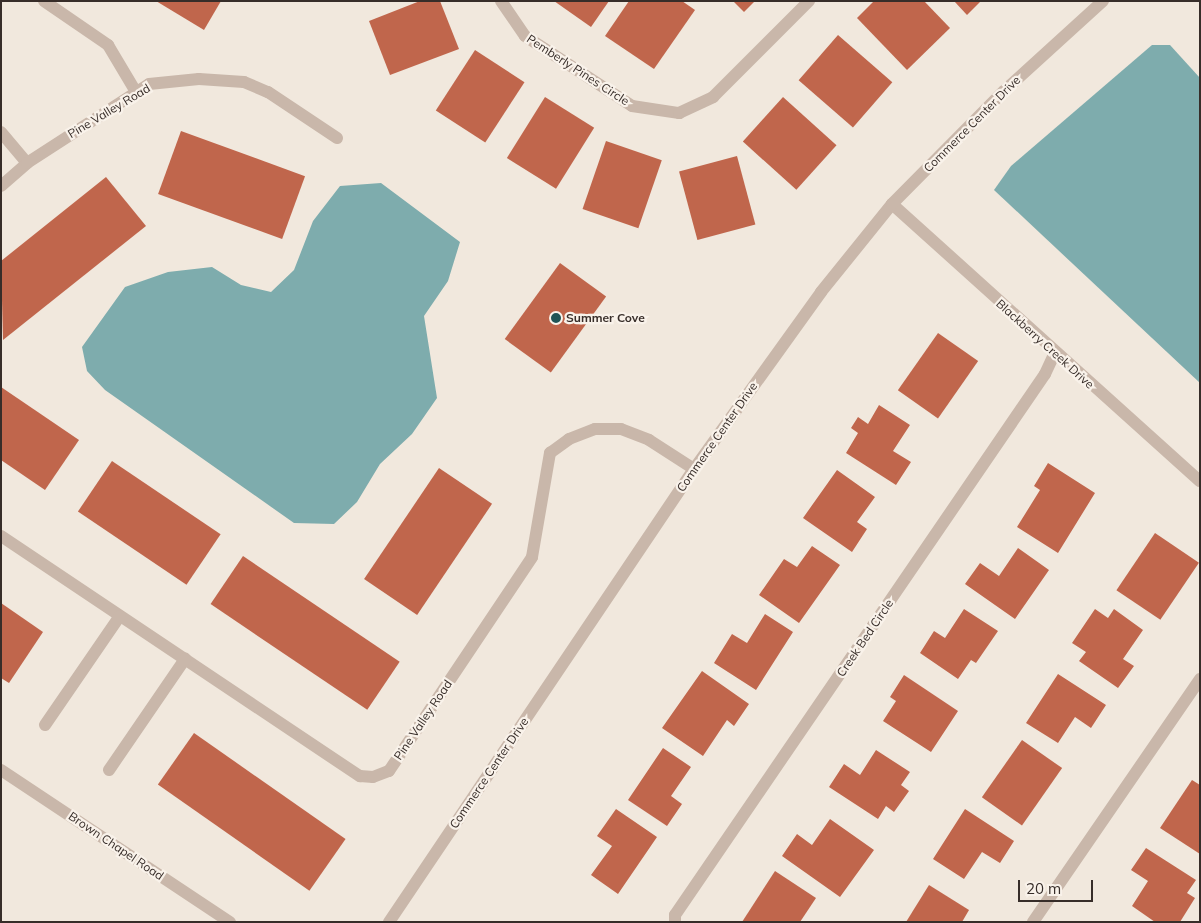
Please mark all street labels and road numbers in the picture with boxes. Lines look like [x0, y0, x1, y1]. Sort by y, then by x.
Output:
street label: Pemberly Pines Circle [524, 32, 632, 108]
street label: Commerce Center Drive [921, 73, 1023, 175]
street label: Pine Valley Road [65, 81, 153, 141]
street label: Blackberry Creek Drive [993, 296, 1097, 392]
street label: Commerce Center Drive [674, 379, 760, 495]
street label: Creek Bed Circle [834, 596, 896, 680]
street label: Pine Valley Road [391, 677, 455, 763]
street label: Commerce Center Drive [447, 715, 531, 831]
street label: Brown Chapel Road [66, 809, 166, 883]

